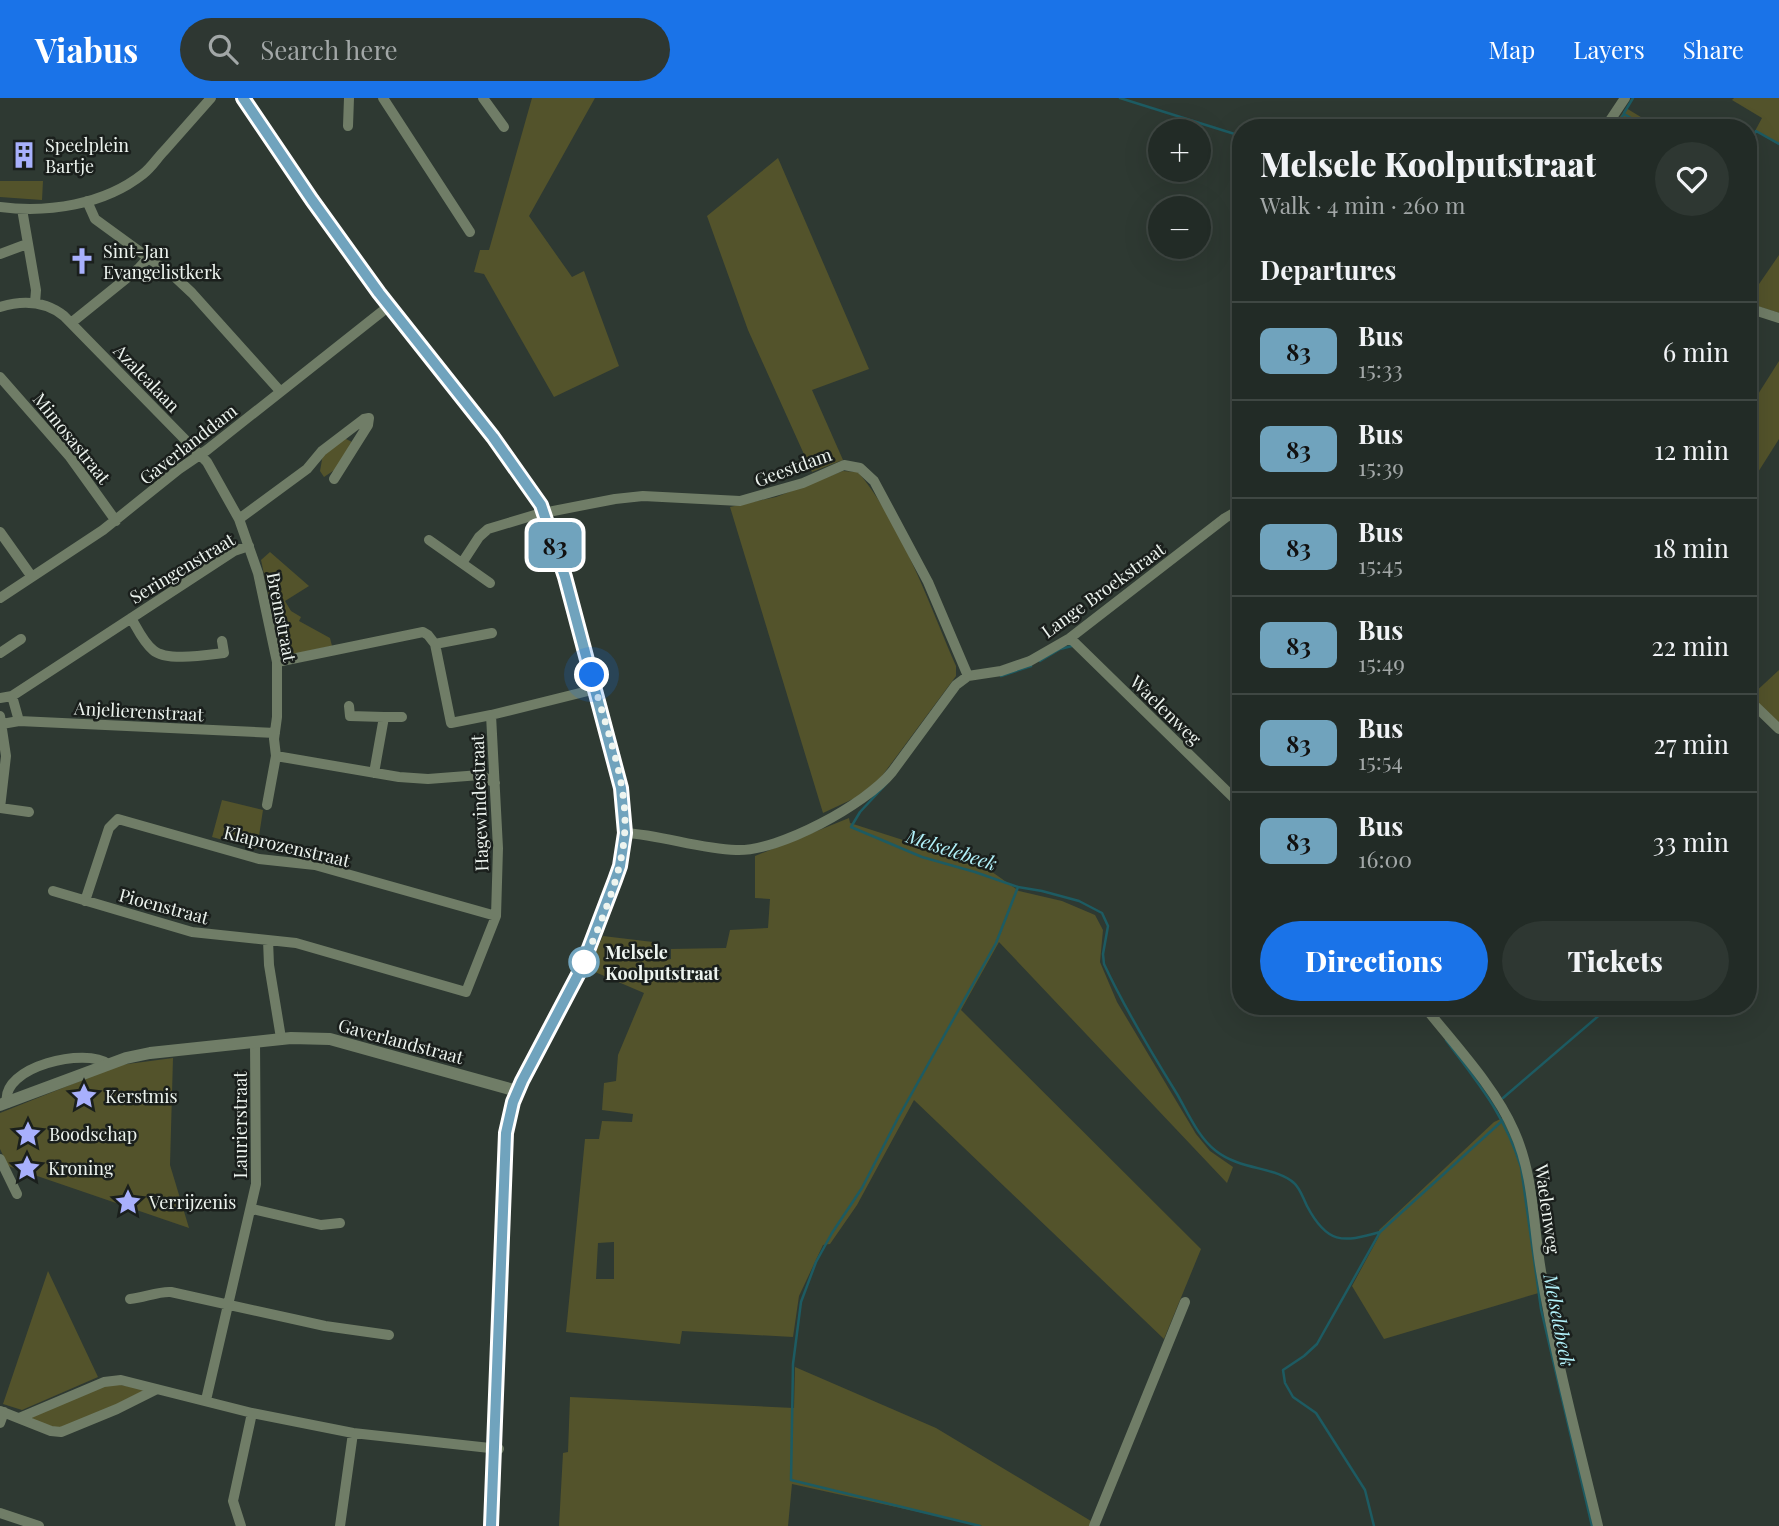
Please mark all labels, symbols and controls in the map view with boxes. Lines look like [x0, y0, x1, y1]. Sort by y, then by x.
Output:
search box [180, 18, 670, 81]
text: Viabus [35, 27, 138, 71]
icon: search [204, 30, 242, 68]
text: Search here [260, 32, 398, 67]
text: Map [1489, 33, 1535, 65]
text: Layers [1573, 33, 1645, 65]
text: Share [1683, 33, 1744, 65]
map controls [1148, 119, 1211, 259]
button: + [1148, 119, 1211, 182]
place label: Speelplein Bartje [45, 133, 129, 178]
building icon: Speelplein Bartje [9, 140, 39, 170]
text: Melsele Koolputstraat [1260, 141, 1596, 185]
button: heart [1655, 142, 1729, 216]
text: Walk · 4 min · 260 m [1260, 189, 1465, 220]
button: − [1148, 196, 1211, 259]
place label: Sint-Jan Evangelistkerk [103, 239, 222, 284]
church icon: Sint-Jan Evangelistkerk [67, 246, 97, 276]
text: Departures [1260, 252, 1396, 287]
text: Bus [1358, 318, 1403, 353]
text: 6 min [1663, 334, 1729, 369]
text: 83 [1286, 335, 1311, 367]
street label: Azalealaan [108, 338, 186, 417]
text: 15:33 [1358, 353, 1403, 384]
street label: Mimosastraat [28, 387, 116, 489]
street label: Gaverlanddam [134, 398, 242, 490]
text: Bus [1358, 416, 1403, 451]
text: 12 min [1654, 432, 1729, 467]
text: 83 [1286, 433, 1311, 465]
street label: Geestdam [751, 442, 835, 492]
text: 15:39 [1358, 451, 1404, 482]
text: Bus [1358, 514, 1403, 549]
line badge: 83 [524, 522, 586, 568]
street label: Seringenstraat [125, 527, 240, 609]
text: 83 [543, 529, 567, 561]
text: 18 min [1653, 530, 1729, 565]
text: 83 [1286, 531, 1311, 563]
street label: Lange Broekstraat [1036, 537, 1170, 643]
text: 15:45 [1358, 549, 1403, 580]
street label: Bremstraat [262, 570, 303, 664]
text: Bus [1358, 612, 1403, 647]
text: 22 min [1651, 628, 1729, 663]
text: 83 [1286, 629, 1311, 661]
text: 15:49 [1358, 647, 1405, 678]
your location [574, 657, 609, 692]
street label: Waelenweg [1124, 669, 1207, 750]
street label: Anjelierenstraat [73, 696, 205, 726]
text: Bus [1358, 710, 1403, 745]
text: 27 min [1654, 726, 1729, 761]
text: 83 [1286, 727, 1311, 759]
street label: Hagewindestraat [465, 733, 493, 872]
text: 15:54 [1358, 745, 1403, 776]
text: Bus [1358, 808, 1403, 843]
street label: Klaprozenstraat [221, 820, 353, 872]
water label: Melselebeek [902, 822, 1001, 876]
text: 33 min [1653, 824, 1729, 859]
text: 83 [1286, 825, 1311, 857]
text: 16:00 [1358, 843, 1412, 874]
street label: Pioenstraat [116, 882, 212, 930]
button: Directions [1260, 921, 1488, 1001]
button: Tickets [1502, 921, 1729, 1001]
place label: Melsele Koolputstraat [605, 940, 720, 985]
marker: Melsele Koolputstraat [569, 947, 599, 977]
street label: Gaverlandstraat [336, 1013, 467, 1069]
street label: Laurierstraat [228, 1071, 252, 1179]
place icon: Kerstmis [69, 1081, 99, 1111]
place label: Kerstmis [105, 1084, 178, 1108]
place icon: Boodschap [13, 1119, 43, 1149]
place label: Boodschap [49, 1122, 137, 1146]
place icon: Kroning [12, 1153, 42, 1183]
place label: Kroning [48, 1156, 114, 1180]
street label: Waelenweg [1530, 1162, 1566, 1256]
place icon: Verrijzenis [113, 1187, 143, 1217]
place label: Verrijzenis [148, 1190, 236, 1214]
water label: Melselebeek [1538, 1270, 1582, 1369]

